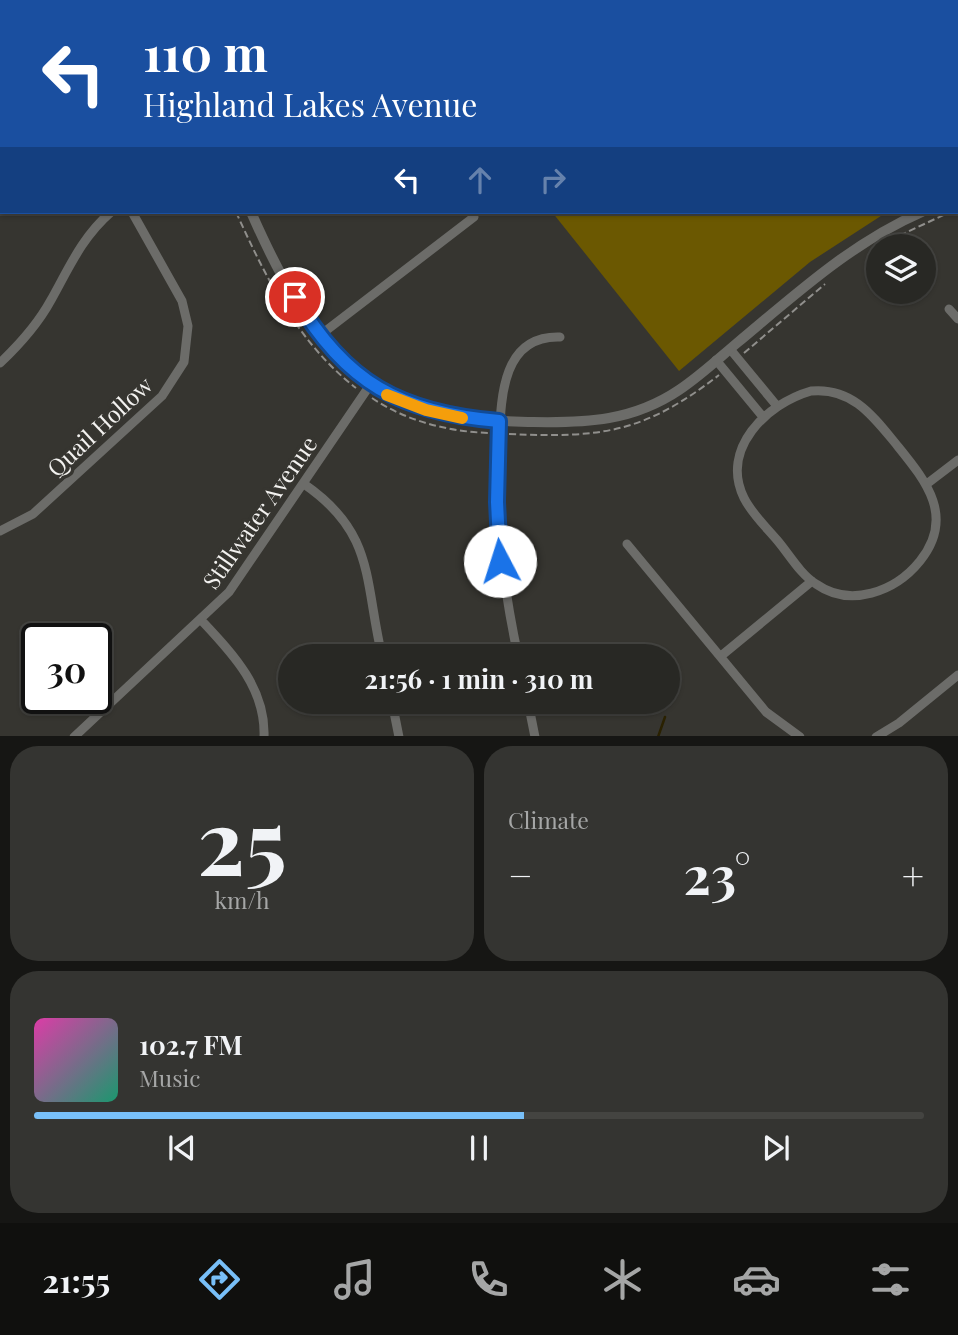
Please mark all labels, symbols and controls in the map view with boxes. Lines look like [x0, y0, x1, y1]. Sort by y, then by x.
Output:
text: 110 m [143, 19, 268, 84]
icon: left [28, 28, 119, 119]
text: Highland Lakes Avenue [143, 82, 478, 125]
icon: left [388, 161, 426, 199]
icon: ahead [461, 161, 499, 199]
icon: right [534, 161, 572, 199]
map controls [866, 234, 936, 304]
button: layers [866, 234, 936, 304]
pin [265, 267, 325, 327]
icon: arrive [276, 278, 314, 316]
street label: Quail Hollow [40, 369, 159, 483]
street label: Stillwater Avenue [195, 429, 323, 595]
position arrow [463, 524, 537, 598]
speed limit sign: 30 [21, 623, 112, 714]
text: 21:56 · 1 min · 310 m [365, 661, 593, 696]
text: 25 [197, 778, 287, 899]
text: Climate [508, 804, 589, 835]
text: 23° [684, 839, 751, 908]
text: − [508, 849, 533, 900]
text: + [902, 849, 924, 900]
text: km/h [214, 884, 270, 915]
text: 102.7 FM [139, 1027, 243, 1062]
text: Music [139, 1062, 200, 1093]
icon: previous [163, 1129, 201, 1167]
icon: pause [460, 1129, 498, 1167]
icon: next [757, 1129, 795, 1167]
icon: directions [195, 1255, 244, 1304]
icon: music [330, 1255, 379, 1304]
icon: phone [464, 1255, 513, 1304]
icon: climate [598, 1255, 647, 1304]
icon: car [732, 1255, 781, 1304]
icon: filters [866, 1255, 915, 1304]
text: 21:55 [43, 1258, 110, 1301]

